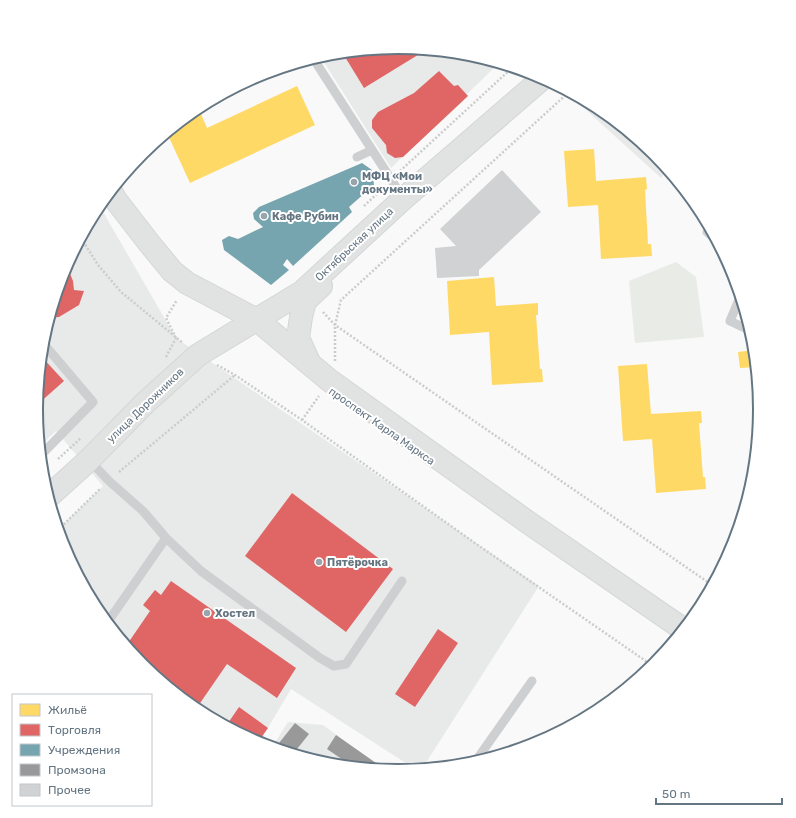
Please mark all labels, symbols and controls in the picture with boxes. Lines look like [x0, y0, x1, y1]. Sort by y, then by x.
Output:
place label: МФЦ «Мои документы» [362, 170, 433, 196]
marker: МФЦ «Мои документы» [349, 177, 359, 187]
street label: Октябрьская улица [313, 205, 396, 284]
place label: Кафе Рубин [272, 210, 339, 223]
marker: Кафе Рубин [259, 211, 269, 221]
street label: улица Дорожников [104, 365, 186, 445]
street label: проспект Карла Маркса [326, 385, 437, 468]
place label: Пятёрочка [327, 556, 388, 569]
marker: Пятёрочка [314, 557, 324, 567]
place label: Хостел [215, 607, 255, 620]
marker: Хостел [202, 608, 212, 618]
legend [12, 694, 152, 806]
text: Жильё [48, 703, 87, 717]
text: Торговля [48, 723, 101, 737]
text: Учреждения [48, 743, 120, 757]
text: Промзона [48, 763, 106, 777]
scale bar [656, 780, 782, 806]
text: Прочее [48, 783, 91, 797]
text: 50 m [662, 787, 690, 801]

